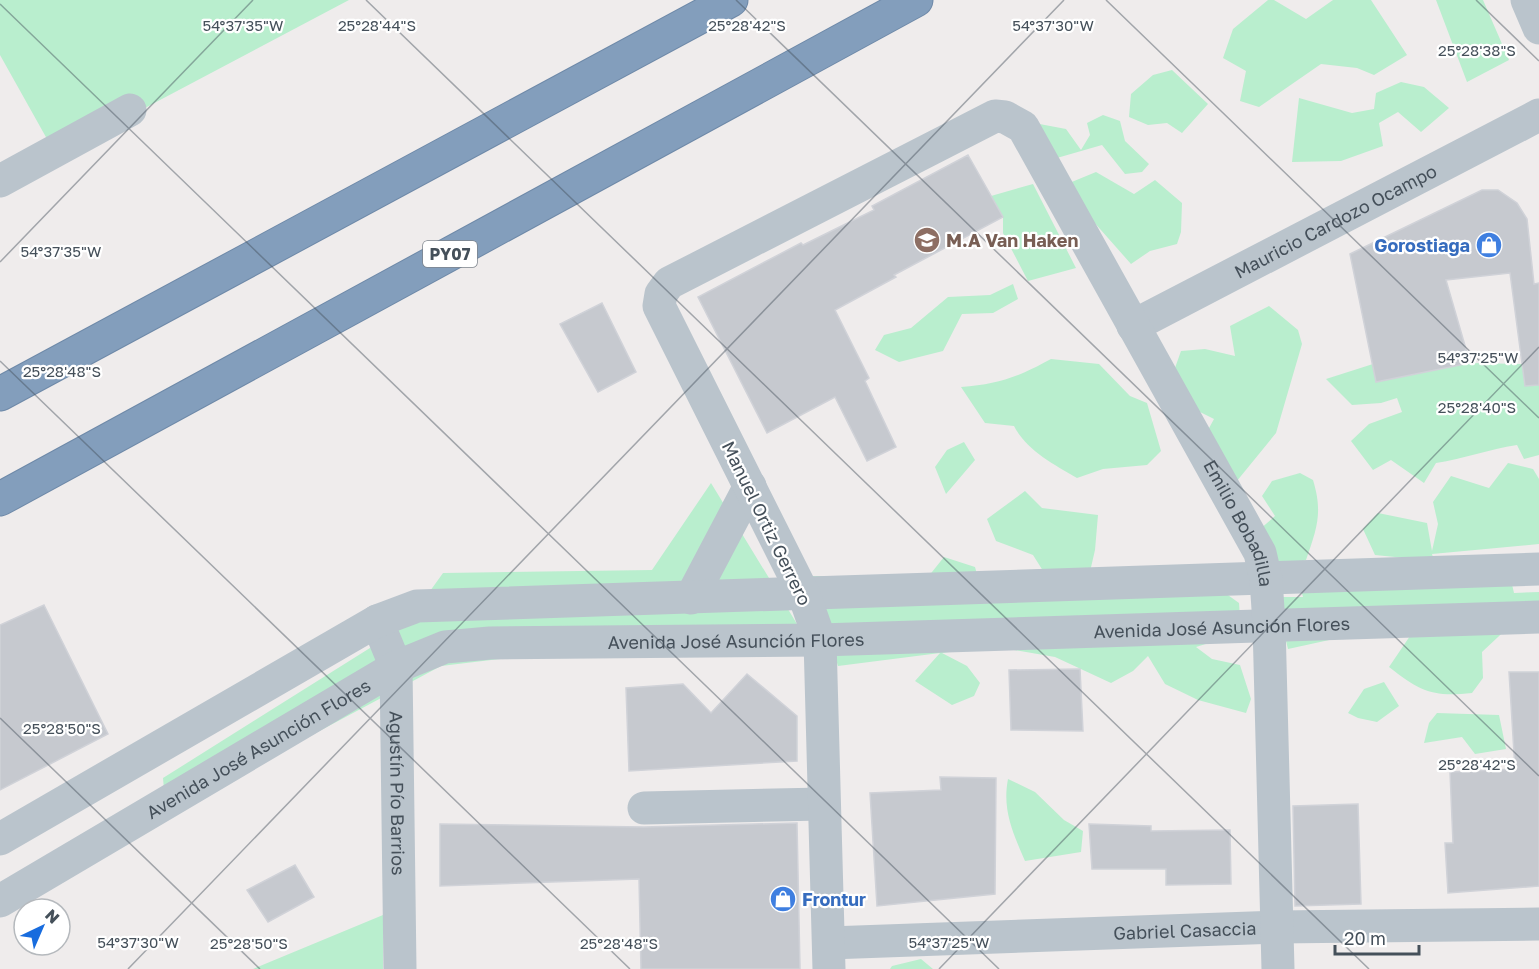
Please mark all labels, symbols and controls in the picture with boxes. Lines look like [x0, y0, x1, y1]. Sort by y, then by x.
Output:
text: 54°37'35"W [202, 16, 284, 34]
text: 25°28'44"S [338, 16, 416, 34]
text: 25°28'42"S [708, 16, 786, 34]
text: 54°37'30"W [1012, 16, 1094, 34]
text: 25°28'38"S [1438, 41, 1516, 59]
street label: Mauricio Cardozo Ocampo [1230, 159, 1440, 283]
school or university icon: M.A Van Haken [912, 225, 942, 255]
place label: M.A Van Haken [946, 229, 1078, 251]
shop icon: Gorostiaga [1474, 230, 1504, 260]
place label: Gorostiaga [1374, 234, 1470, 256]
road number: PY07 [423, 241, 477, 267]
text: 54°37'35"W [20, 242, 102, 260]
text: 54°37'25"W [1438, 348, 1518, 366]
text: 25°28'48"S [23, 362, 101, 380]
text: 25°28'40"S [1438, 398, 1516, 416]
street label: Manuel Ortiz Gerrero [718, 437, 816, 609]
street label: Emilio Bobadilla [1199, 456, 1277, 587]
street label: Avenida José Asunción Flores [1093, 612, 1350, 642]
street label: Avenida José Asunción Flores [608, 628, 865, 653]
street label: Avenida José Asunción Flores [142, 674, 374, 823]
street label: Agustín Pío Barrios [386, 711, 410, 876]
text: 25°28'50"S [23, 719, 101, 737]
text: 25°28'42"S [1438, 755, 1516, 773]
shop icon: Frontur [768, 884, 798, 914]
place label: Frontur [802, 888, 866, 910]
north arrow [12, 897, 72, 957]
text: N [41, 905, 64, 928]
street label: Gabriel Casaccia [1113, 917, 1257, 944]
scale bar [1335, 918, 1419, 956]
text: 20 m [1344, 927, 1386, 949]
text: 54°37'30"W [97, 933, 179, 951]
text: 54°37'25"W [909, 933, 989, 951]
text: 25°28'50"S [210, 934, 288, 952]
text: 25°28'48"S [580, 934, 658, 952]

